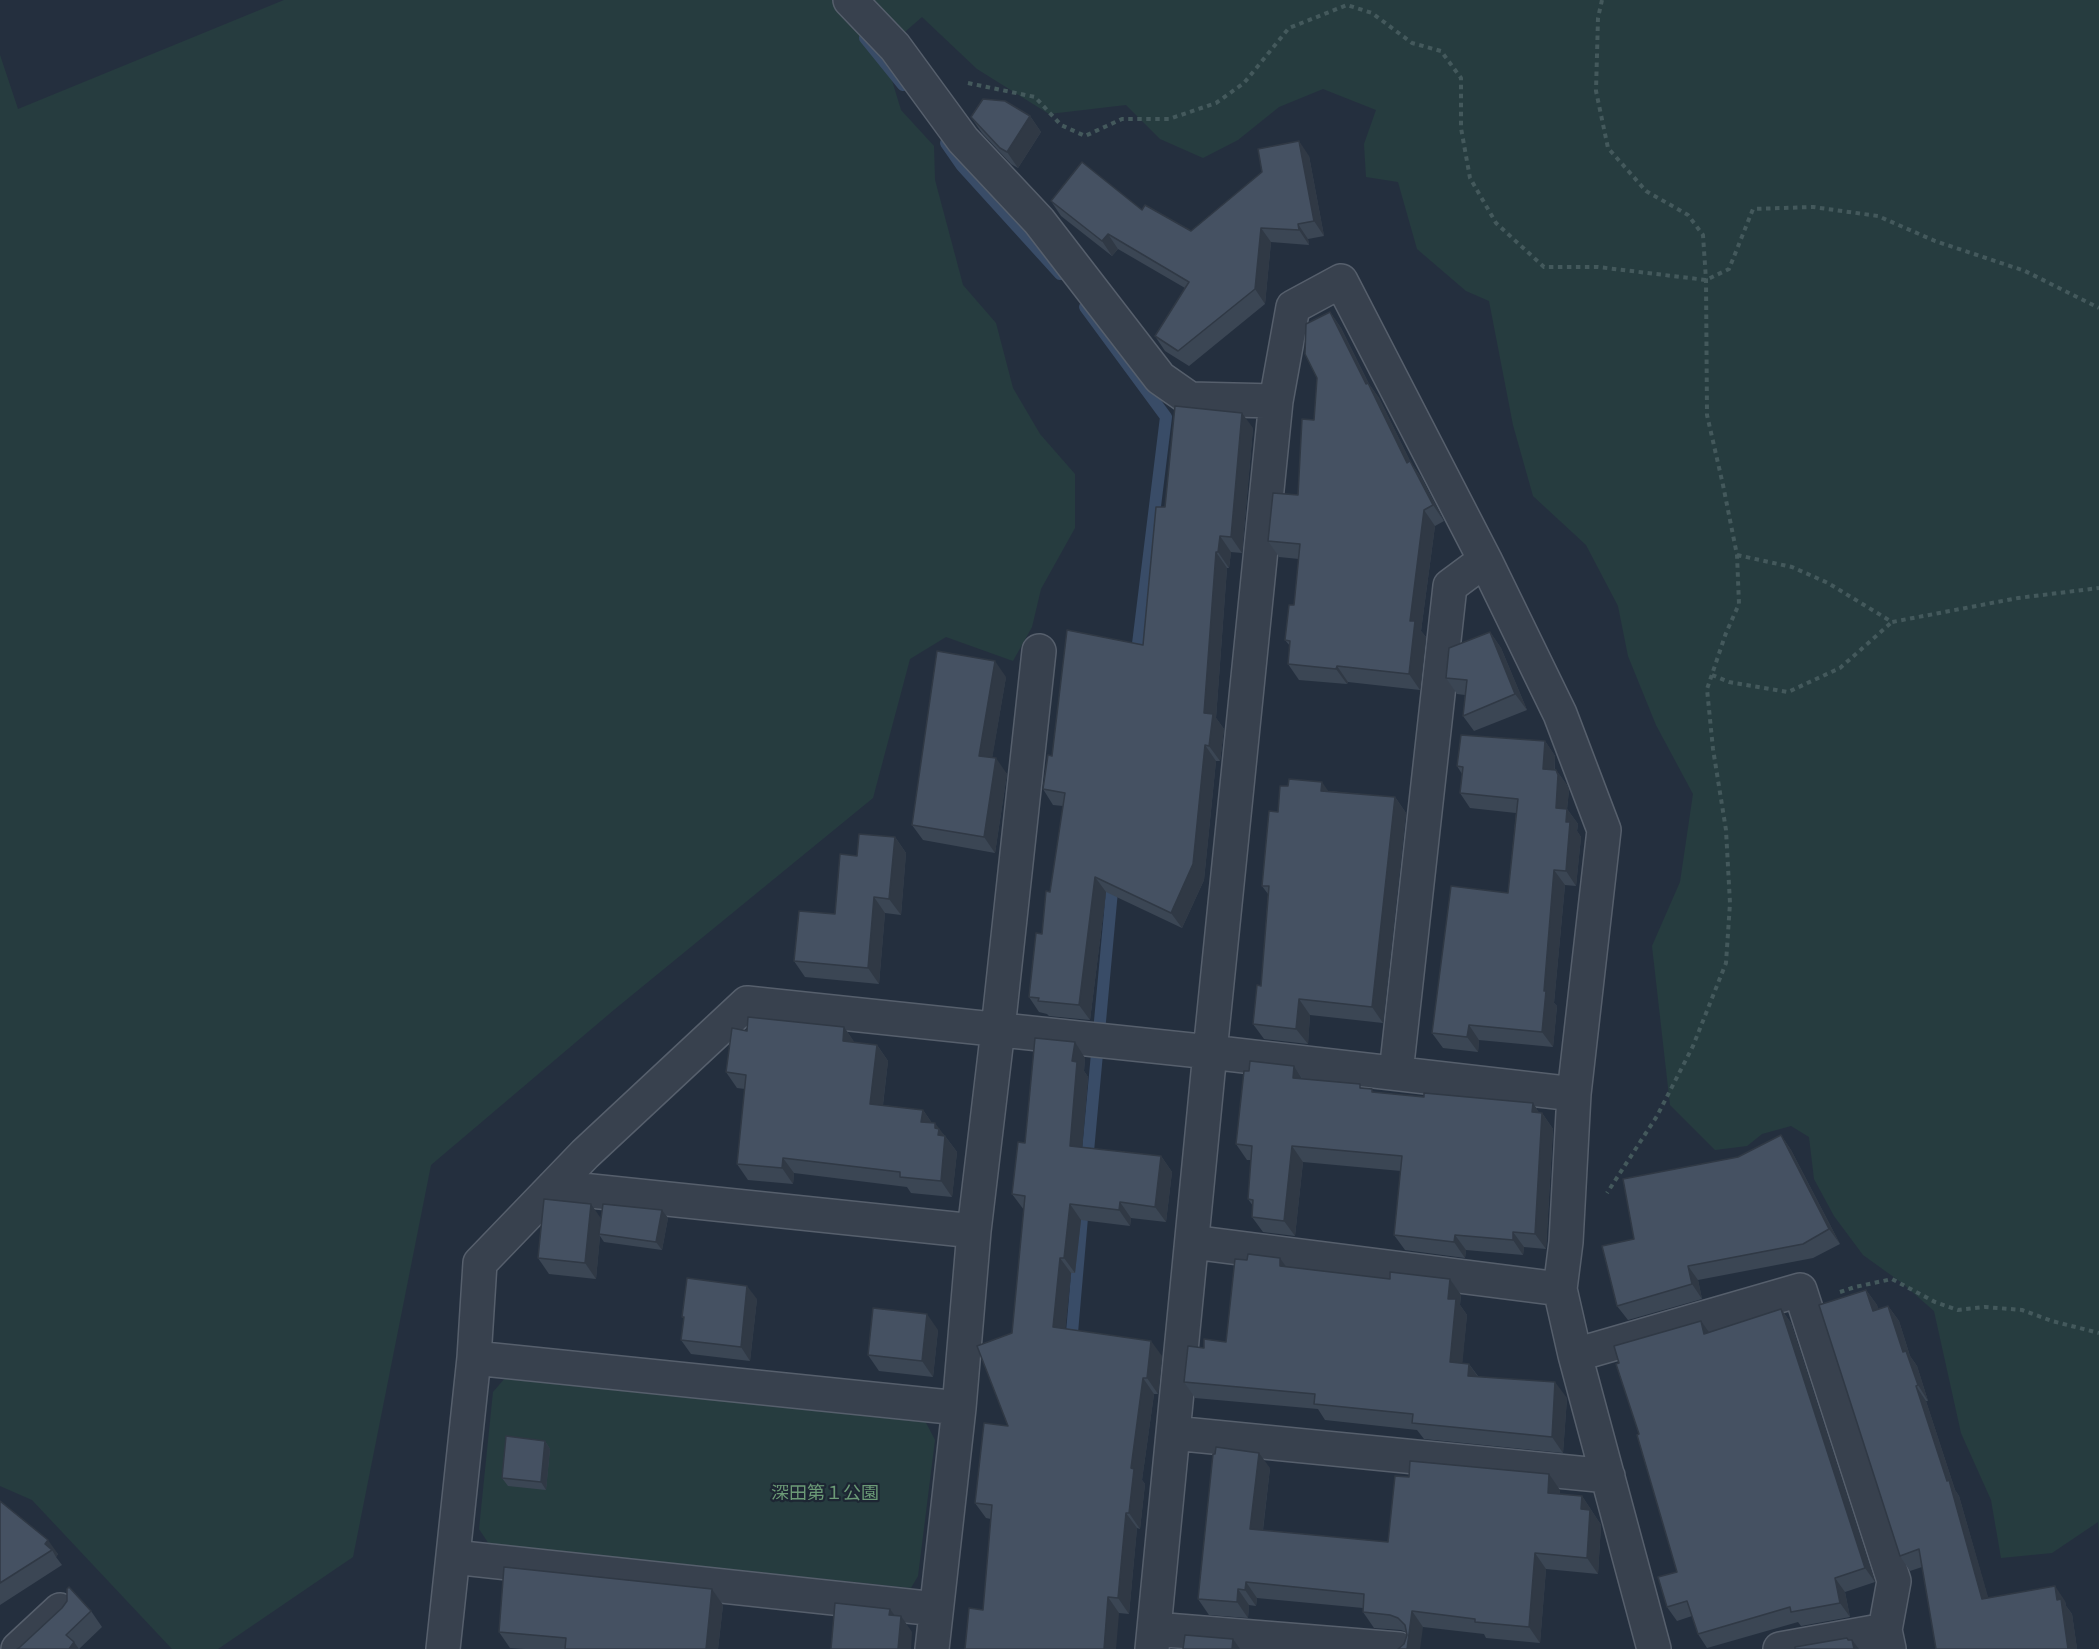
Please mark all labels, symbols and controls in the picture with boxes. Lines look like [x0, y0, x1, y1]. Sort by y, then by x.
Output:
park label: 深田第１公園 [771, 1483, 879, 1505]

